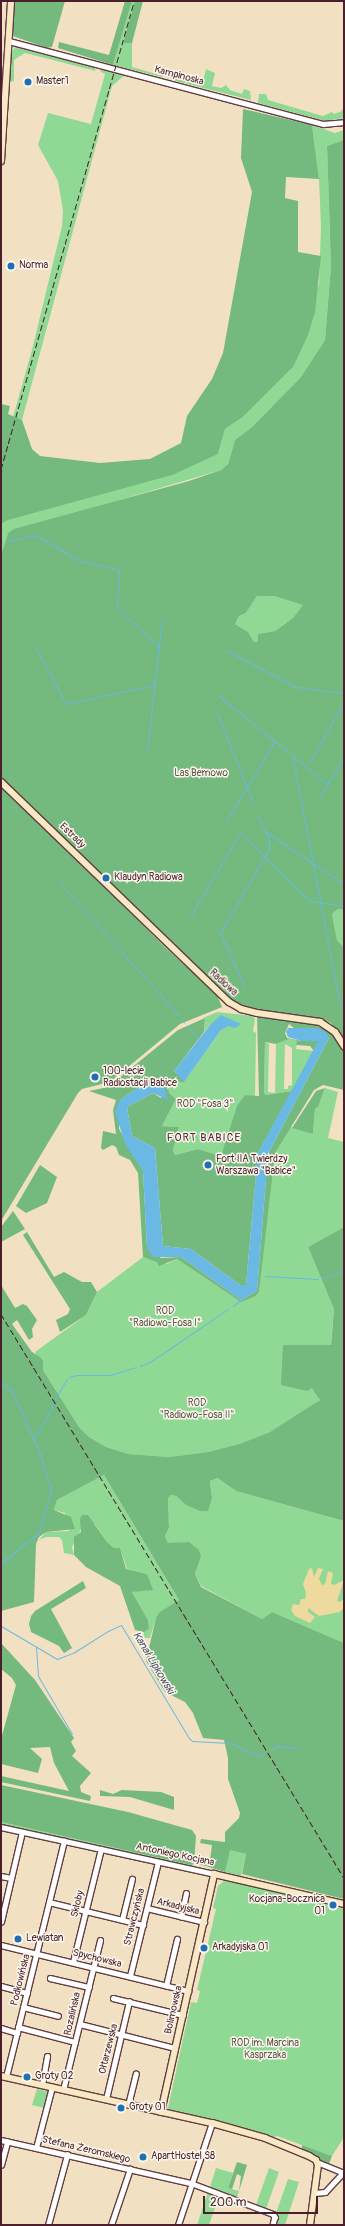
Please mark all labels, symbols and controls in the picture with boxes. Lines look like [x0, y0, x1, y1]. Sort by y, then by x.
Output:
street label: Kampinoska [153, 64, 205, 88]
place label: Master1 [36, 76, 69, 88]
marker: Master1 [23, 77, 33, 87]
place label: Norma [19, 260, 48, 272]
marker: Norma [6, 261, 16, 271]
park label: Las Bemowo [174, 768, 228, 780]
street label: Estrady [57, 821, 87, 851]
place label: Klaudyn Radiowa [114, 872, 183, 884]
marker: Klaudyn Radiowa [101, 873, 111, 883]
street label: Radiowa [206, 967, 240, 999]
place label: 100-lecie Radiostacji Babice [103, 1065, 177, 1088]
marker: 100-lecie Radiostacji Babice [90, 1072, 100, 1082]
park label: ROD "Fosa 3" [177, 1099, 233, 1111]
district label: FORT BABICE [167, 1131, 241, 1145]
place label: Fort IIA Twierdzy Warszawa "Babice" [216, 1153, 296, 1176]
marker: Fort IIA Twierdzy Warszawa "Babice" [203, 1160, 213, 1170]
park label: ROD "Radiowo-Fosa I" [129, 1305, 201, 1328]
park label: ROD "Radiowo-Fosa II" [160, 1397, 234, 1420]
water label: Kanał Lipkowski [129, 1629, 177, 1697]
street label: Antoniego Kocjana [135, 1841, 215, 1869]
street label: Strawczyńska [122, 1887, 148, 1947]
street label: Skłoby [69, 1889, 87, 1919]
place label: Kocjana-Bocznica 01 [249, 1893, 325, 1916]
street label: Arkadyjska [155, 1896, 201, 1918]
marker: Kocjana-Bocznica 01 [328, 1900, 338, 1910]
place label: Lewiatan [26, 1933, 63, 1945]
marker: Lewiatan [13, 1934, 23, 1944]
place label: Arkadyjska 01 [212, 1942, 269, 1954]
marker: Arkadyjska 01 [199, 1943, 209, 1953]
street label: Spychowska [71, 1947, 123, 1971]
street label: Podkowińska [9, 1953, 33, 2007]
street label: Bolimowska [163, 1985, 185, 2035]
street label: Rozalińska [62, 1991, 84, 2037]
street label: Ołtarzewska [97, 2023, 121, 2075]
park label: ROD im. Marcina Kasprzaka [231, 2037, 299, 2060]
place label: Groty 02 [35, 2071, 73, 2083]
marker: Groty 02 [22, 2072, 32, 2082]
place label: Groty 01 [129, 2102, 166, 2114]
marker: Groty 01 [116, 2103, 126, 2113]
street label: Stefana Żeromskiego [41, 2134, 131, 2166]
place label: ApartHostel S8 [151, 2151, 215, 2163]
marker: ApartHostel S8 [138, 2152, 148, 2162]
scale bar [205, 2188, 320, 2214]
text: 200 m [210, 2195, 246, 2210]

